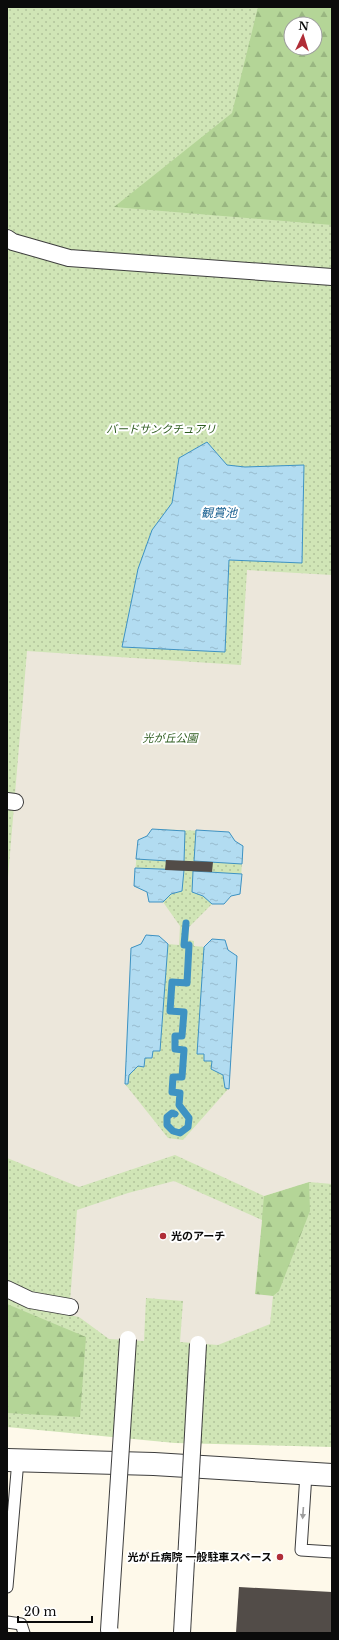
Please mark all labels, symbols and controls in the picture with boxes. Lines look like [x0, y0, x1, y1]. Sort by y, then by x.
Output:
north arrow [283, 16, 323, 56]
text: N [298, 19, 310, 33]
park label: バードサンクチュアリ [106, 422, 216, 436]
water label: 観賞池 [201, 505, 238, 520]
park label: 光が丘公園 [143, 731, 199, 745]
place label: 光のアーチ [171, 1229, 225, 1243]
marker: 光のアーチ [158, 1231, 168, 1241]
one-way arrow [300, 1507, 307, 1519]
place label: 光が丘病院 一般駐車スペース [127, 1550, 272, 1564]
marker: 光が丘病院 一般駐車スペース [275, 1552, 285, 1562]
scale bar [18, 1598, 92, 1624]
text: 20 m [24, 1604, 56, 1619]

